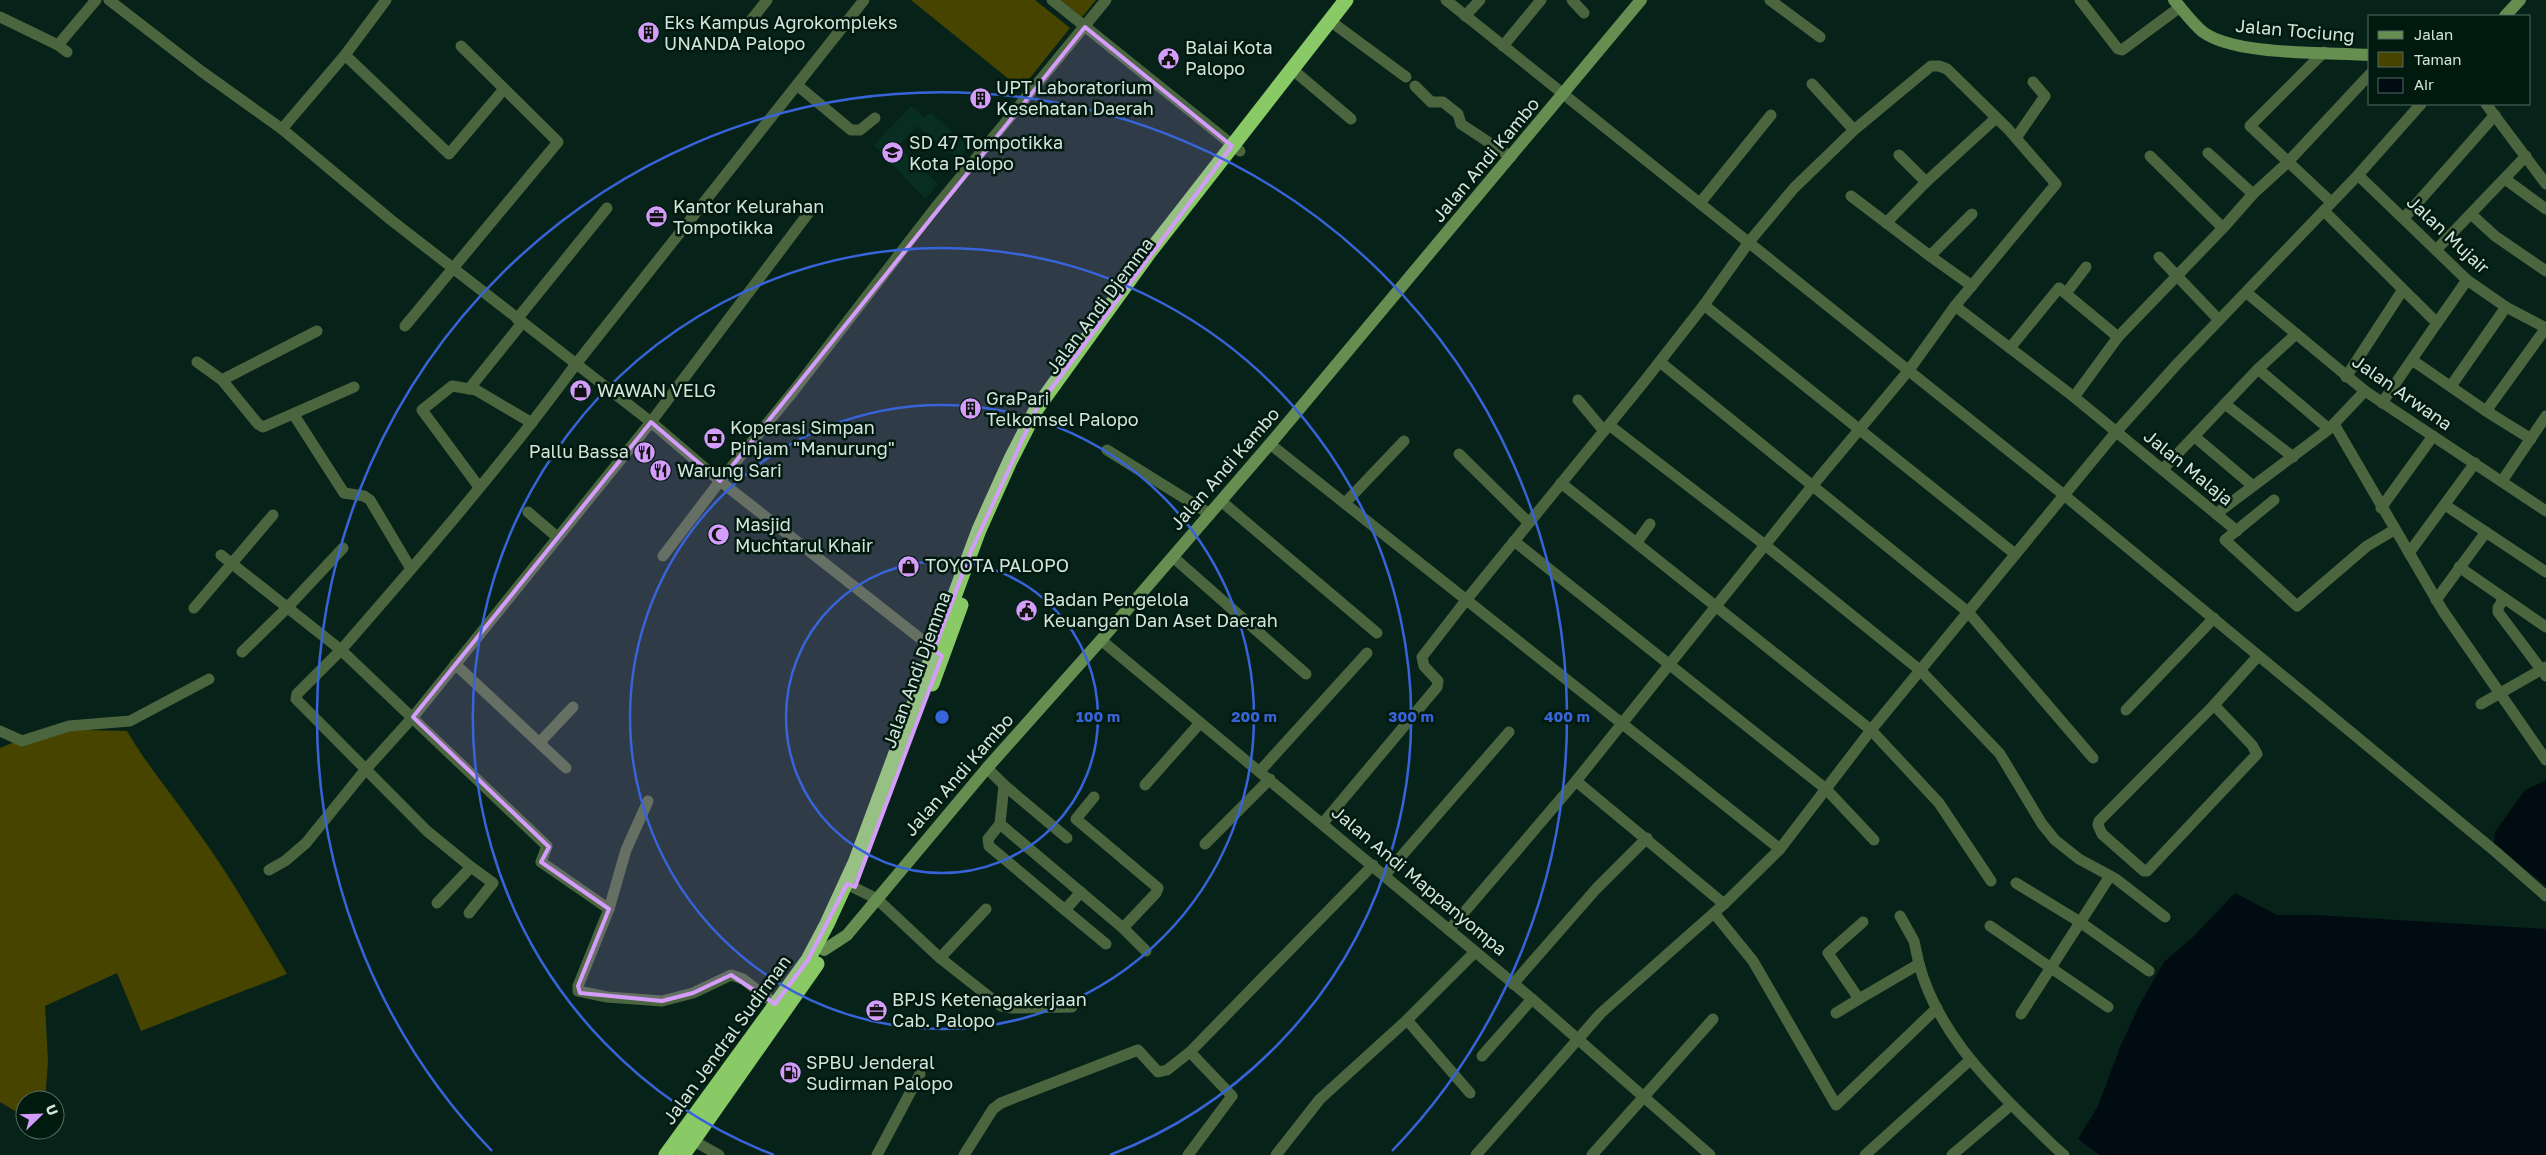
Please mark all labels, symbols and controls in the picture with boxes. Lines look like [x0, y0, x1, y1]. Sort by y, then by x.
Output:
place label: Eks Kampus Agrokompleks UNANDA Palopo [664, 11, 897, 54]
street label: Jalan Tociung [2235, 14, 2356, 46]
legend [2368, 15, 2531, 105]
building icon: Eks Kampus Agrokompleks UNANDA Palopo [636, 21, 660, 45]
text: Jalan [2414, 25, 2453, 43]
place label: Balai Kota Palopo [1185, 36, 1273, 79]
public building icon: Balai Kota Palopo [1157, 46, 1181, 70]
text: Taman [2414, 50, 2461, 68]
text: Air [2414, 75, 2434, 93]
place label: UPT Laboratorium Kesehatan Daerah [996, 76, 1154, 119]
building icon: UPT Laboratorium Kesehatan Daerah [968, 86, 992, 110]
street label: Jalan Andi Kambo [1427, 93, 1544, 226]
place label: SD 47 Tompotikka Kota Palopo [909, 131, 1063, 174]
school or university icon: SD 47 Tompotikka Kota Palopo [881, 141, 905, 165]
street label: Jalan Mujair [2403, 190, 2495, 278]
place label: Kantor Kelurahan Tompotikka [673, 195, 824, 238]
office icon: Kantor Kelurahan Tompotikka [645, 205, 669, 229]
street label: Jalan Andi Djemma [1041, 233, 1158, 378]
street label: Jalan Arwana [2348, 350, 2457, 435]
shop icon: WAWAN VELG [569, 379, 593, 403]
place label: WAWAN VELG [597, 379, 716, 401]
place label: GraPari Telkomsel Palopo [986, 387, 1139, 430]
building icon: GraPari Telkomsel Palopo [958, 397, 982, 421]
street label: Jalan Andi Kambo [1165, 402, 1284, 534]
place label: Koperasi Simpan Pinjam "Manurung" [730, 416, 895, 459]
street label: Jalan Malaja [2140, 425, 2238, 510]
bank icon: Koperasi Simpan Pinjam "Manurung" [702, 426, 726, 450]
place label: Pallu Bassa [529, 440, 629, 462]
restaurant icon: Pallu Bassa [633, 440, 657, 464]
restaurant icon: Warung Sari [649, 459, 673, 483]
place label: Warung Sari [677, 459, 782, 481]
place label: Masjid Muchtarul Khair [735, 513, 873, 556]
mosque icon: Masjid Muchtarul Khair [707, 523, 731, 547]
shop icon: TOYOTA PALOPO [897, 554, 921, 578]
place label: TOYOTA PALOPO [925, 554, 1069, 576]
street label: Jalan Andi Djemma [877, 588, 955, 751]
place label: Badan Pengelola Keuangan Dan Aset Daerah [1043, 588, 1278, 631]
public building icon: Badan Pengelola Keuangan Dan Aset Daerah [1015, 598, 1039, 622]
text: 100 m [1076, 707, 1120, 725]
text: 200 m [1231, 707, 1277, 725]
text: 300 m [1388, 707, 1434, 725]
text: 400 m [1544, 707, 1590, 725]
street label: Jalan Andi Kambo [899, 708, 1018, 840]
centre of rings [933, 708, 951, 726]
street label: Jalan Andi Mappanyompa [1328, 801, 1512, 960]
street label: Jalan Jendral Sudirman [657, 950, 795, 1128]
place label: BPJS Ketenagakerjaan Cab. Palopo [892, 988, 1087, 1031]
office icon: BPJS Ketenagakerjaan Cab. Palopo [864, 998, 888, 1022]
place label: SPBU Jenderal Sudirman Palopo [806, 1051, 953, 1094]
fuel station icon: SPBU Jenderal Sudirman Palopo [778, 1061, 802, 1085]
north arrow [15, 1090, 65, 1140]
text: U [43, 1102, 62, 1118]

